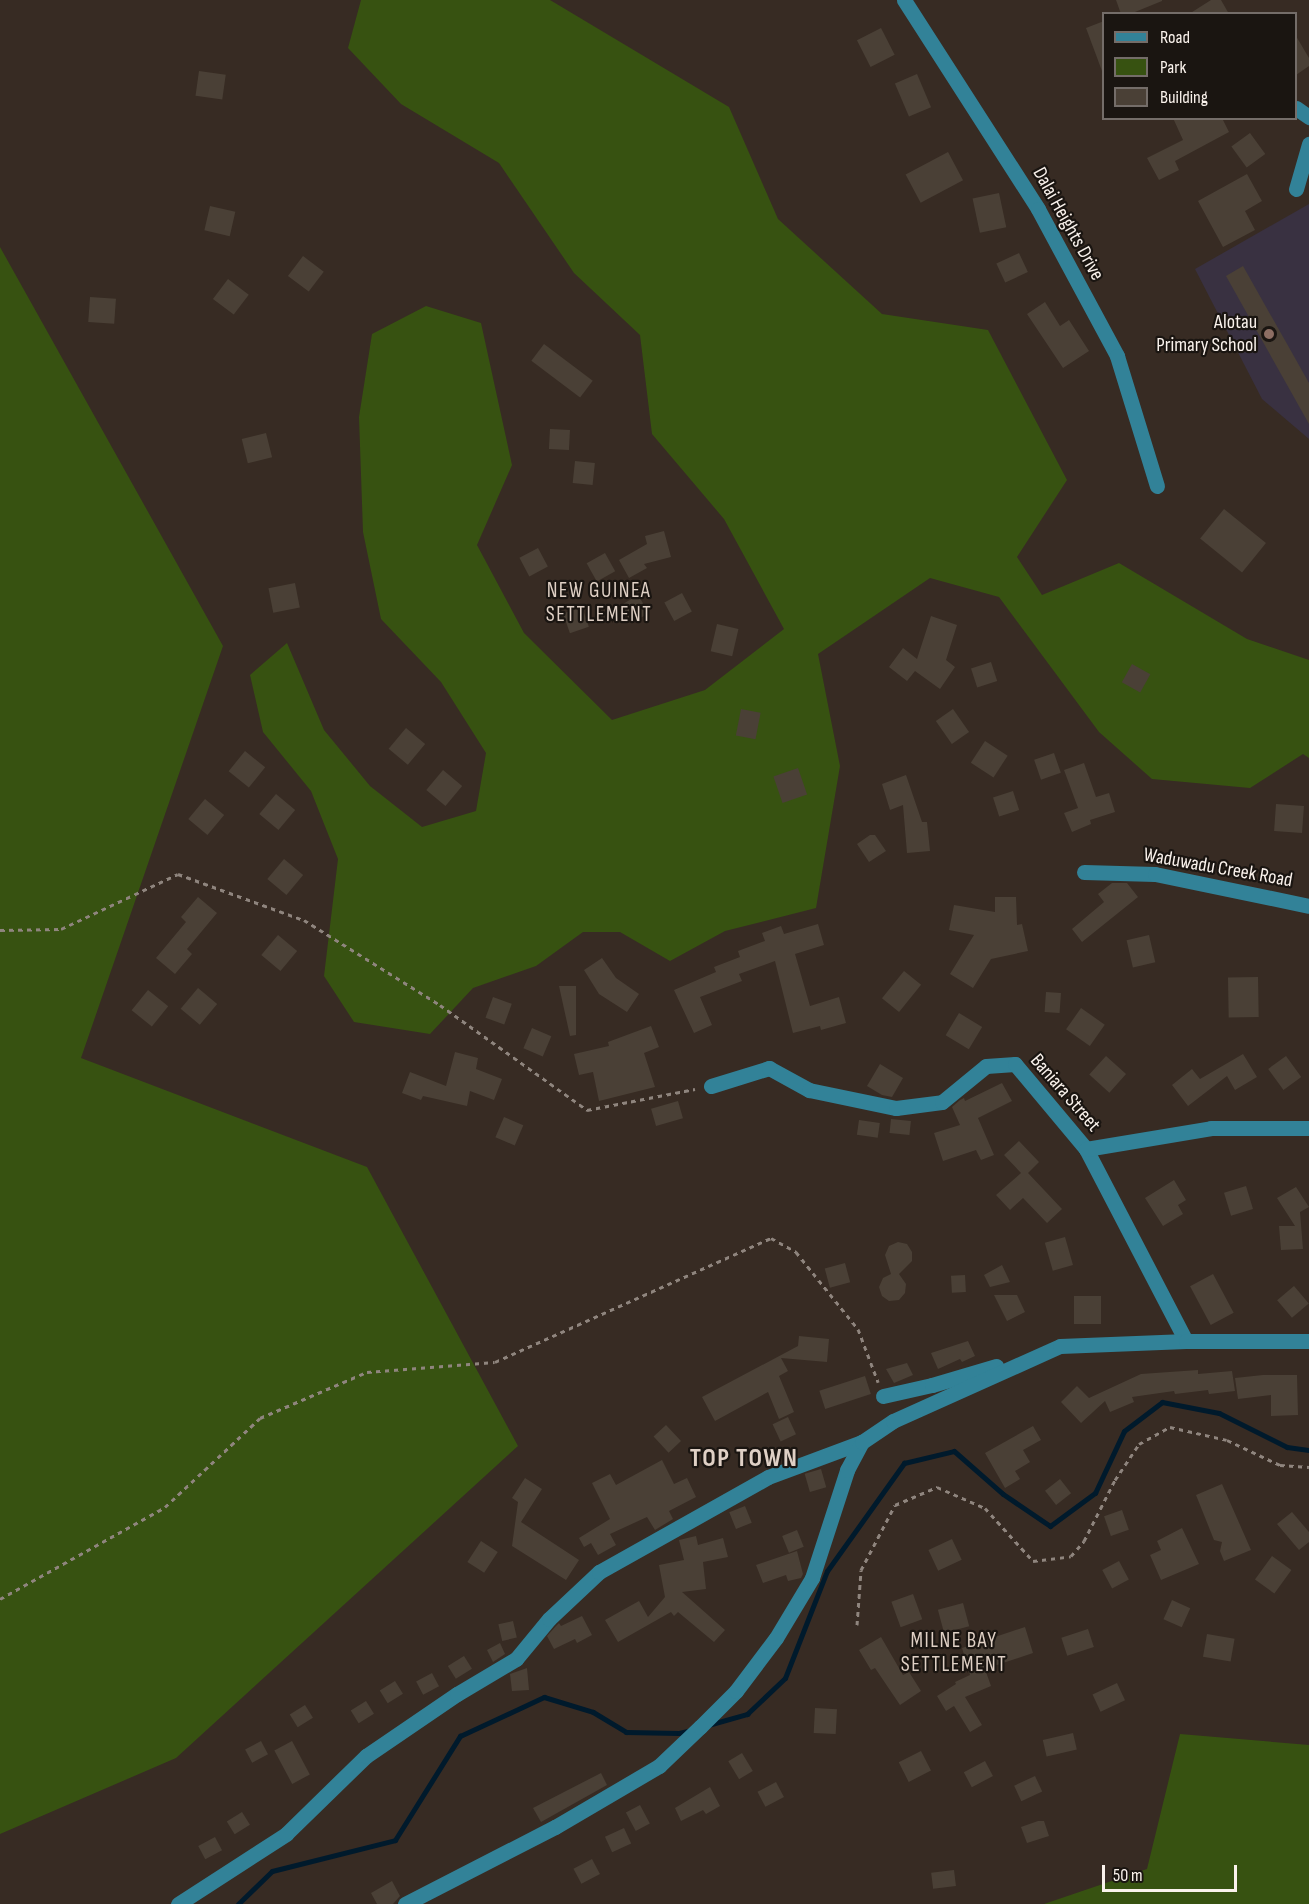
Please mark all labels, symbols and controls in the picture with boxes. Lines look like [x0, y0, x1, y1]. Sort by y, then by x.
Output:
legend [1102, 12, 1297, 120]
text: Road [1160, 27, 1190, 48]
text: Park [1160, 57, 1186, 78]
text: Building [1160, 87, 1208, 108]
street label: Dalai Heights Drive [1027, 163, 1109, 285]
place label: Alotau Primary School [1156, 310, 1257, 357]
marker: Alotau Primary School [1262, 327, 1276, 341]
district label: NEW GUINEA SETTLEMENT [546, 578, 652, 628]
street label: Waduwadu Creek Road [1142, 843, 1294, 893]
street label: Baniara Street [1025, 1049, 1105, 1137]
district label: TOP TOWN [690, 1443, 798, 1475]
district label: MILNE BAY SETTLEMENT [901, 1628, 1007, 1678]
scale bar [1105, 1853, 1240, 1891]
text: 50 m [1113, 1865, 1143, 1886]

